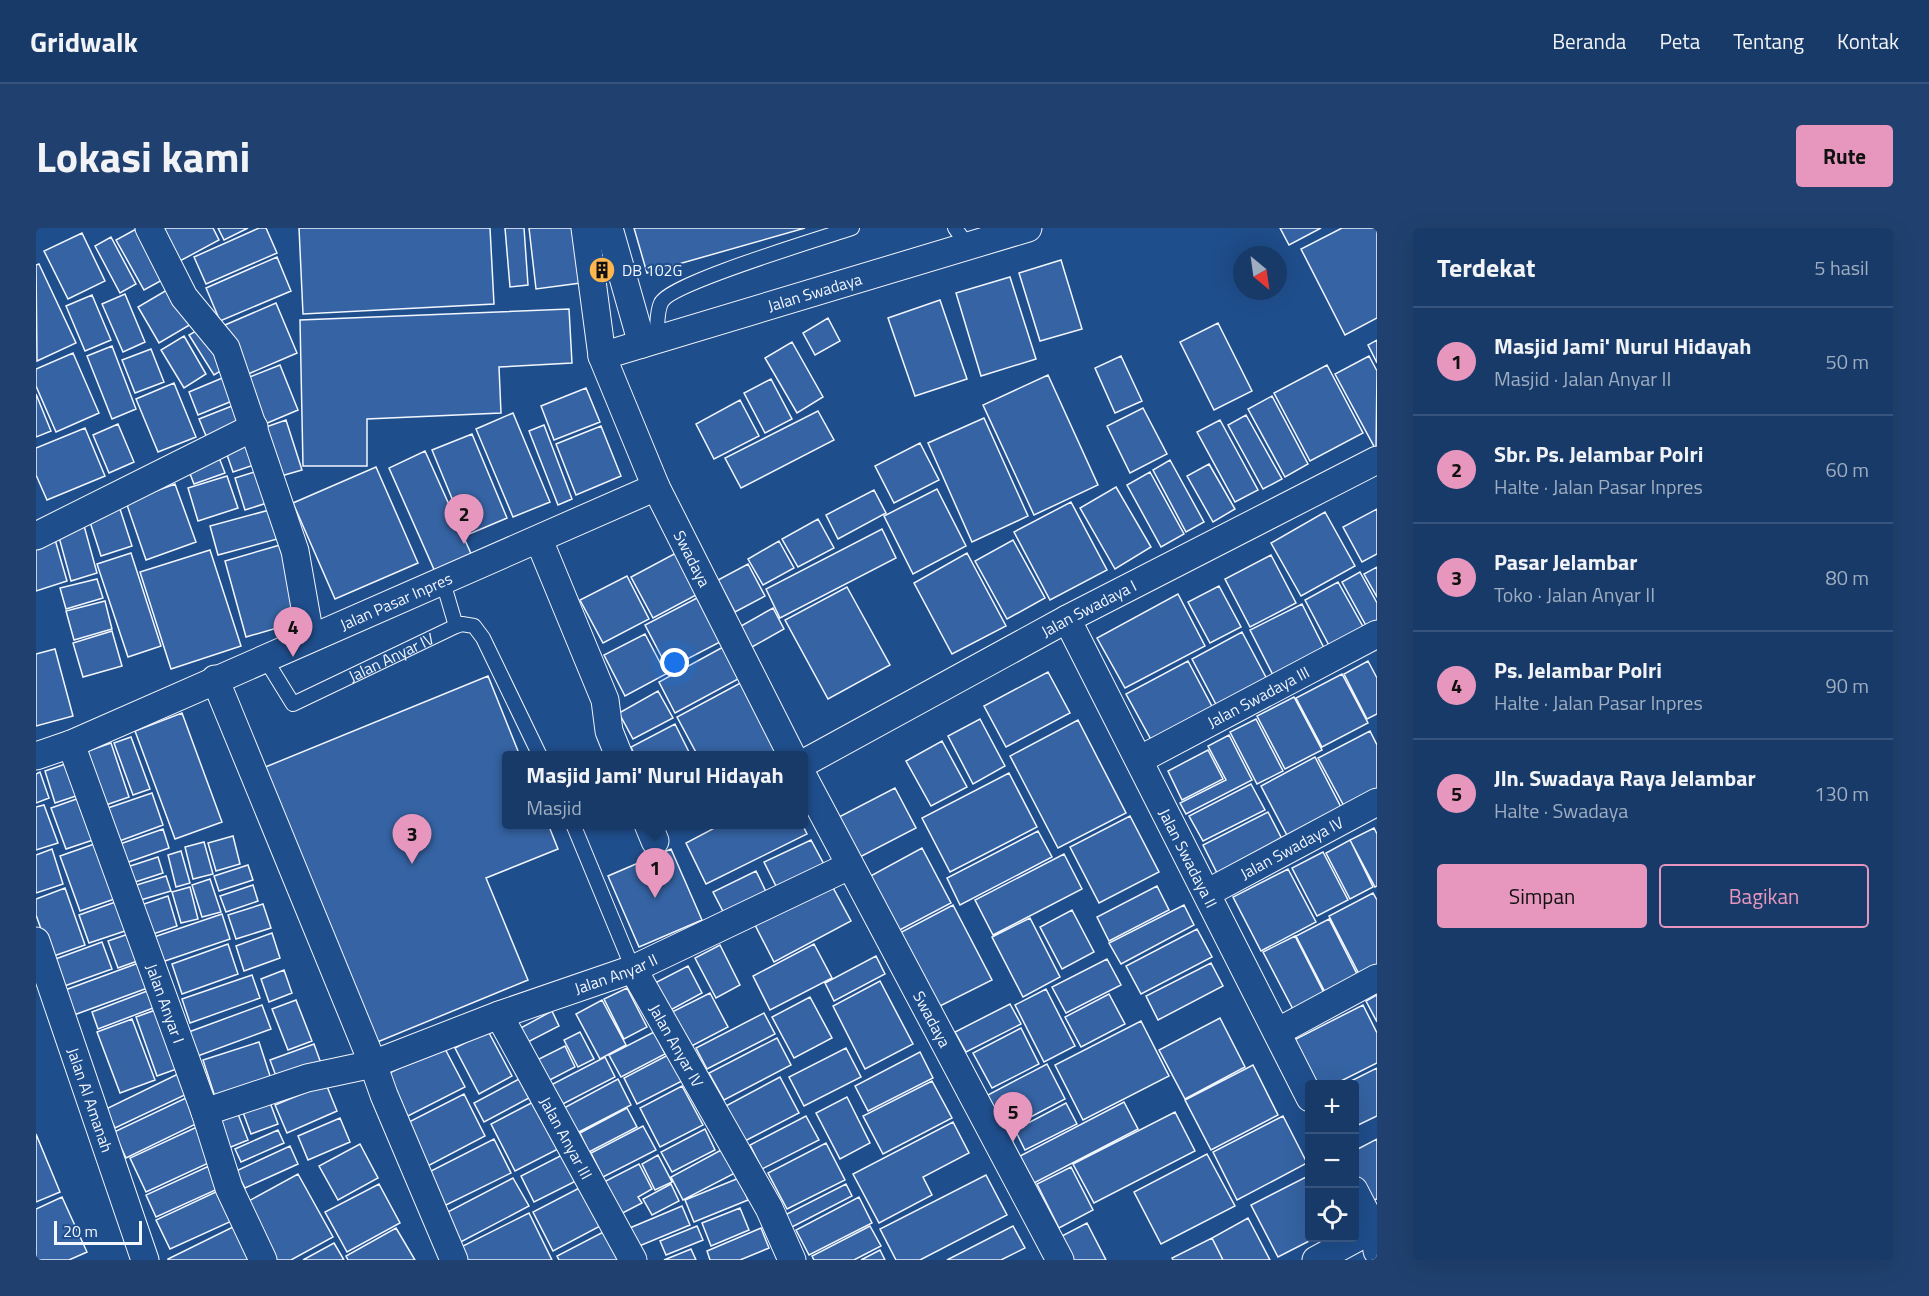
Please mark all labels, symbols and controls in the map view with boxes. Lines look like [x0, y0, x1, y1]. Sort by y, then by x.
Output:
text: Gridwalk [30, 20, 138, 63]
text: Beranda [1552, 25, 1626, 57]
text: Peta [1659, 25, 1700, 57]
text: Tentang [1733, 25, 1804, 57]
text: Kontak [1837, 25, 1899, 57]
text: Lokasi kami [36, 124, 250, 188]
button: Rute [1796, 125, 1893, 187]
north arrow [1233, 246, 1287, 300]
text: Terdekat [1437, 248, 1536, 287]
text: 5 hasil [1814, 252, 1869, 283]
building icon: DB 102G [587, 255, 617, 285]
place label: DB 102G [622, 258, 682, 282]
street label: Jalan Swadaya [765, 267, 865, 318]
text: Masjid Jami' Nurul Hidayah [1494, 329, 1751, 363]
text: 1 [1451, 346, 1462, 377]
text: 50 m [1825, 346, 1869, 377]
text: Masjid · Jalan Anyar II [1494, 363, 1671, 394]
text: Sbr. Ps. Jelambar Polri [1494, 437, 1703, 471]
text: 2 [1451, 454, 1462, 485]
text: 60 m [1825, 454, 1869, 485]
text: Halte · Jalan Pasar Inpres [1494, 471, 1703, 502]
pin: 2 [444, 494, 484, 544]
street label: Swadaya [668, 526, 717, 591]
text: Pasar Jelambar [1494, 545, 1638, 579]
text: 3 [1451, 562, 1462, 593]
text: 80 m [1825, 562, 1869, 593]
street label: Jalan Pasar Inpres [336, 566, 456, 636]
street label: Jalan Swadaya I [1037, 573, 1141, 643]
text: Toko · Jalan Anyar II [1494, 579, 1655, 610]
pin: 4 [274, 608, 312, 657]
street label: Jalan Anyar IV [344, 626, 438, 688]
your location [660, 648, 689, 677]
text: Ps. Jelambar Polri [1494, 653, 1662, 687]
street label: Jalan Swadaya III [1203, 660, 1314, 734]
text: 4 [1451, 670, 1462, 701]
text: 90 m [1825, 670, 1869, 701]
text: Halte · Jalan Pasar Inpres [1494, 687, 1703, 718]
popup [502, 751, 808, 829]
text: Masjid Jami' Nurul Hidayah [526, 758, 784, 792]
text: Jln. Swadaya Raya Jelambar [1494, 761, 1756, 795]
text: 5 [1451, 778, 1462, 809]
text: 130 m [1814, 778, 1869, 809]
text: Masjid [526, 792, 582, 823]
text: Halte · Swadaya [1494, 795, 1628, 826]
street label: Jalan Swadaya II [1153, 804, 1224, 912]
street label: Jalan Swadaya IV [1236, 810, 1348, 885]
pin: 3 [392, 814, 431, 864]
pin: 1 [636, 848, 674, 898]
button: Simpan [1437, 864, 1647, 928]
button: Bagikan [1659, 864, 1869, 928]
street label: Jalan Anyar II [571, 947, 661, 1000]
street label: Jalan Anyar I [140, 960, 191, 1047]
street label: Swadaya [907, 987, 957, 1052]
street label: Jalan Anyar IV [643, 999, 710, 1092]
street label: Jalan Al Amanah [61, 1044, 119, 1156]
map controls [1305, 1080, 1359, 1242]
button: + [1305, 1080, 1359, 1134]
street label: Jalan Anyar III [534, 1092, 599, 1184]
pin: 5 [994, 1092, 1032, 1142]
button: − [1305, 1134, 1359, 1188]
button: locate [1305, 1188, 1359, 1242]
scale bar [54, 1218, 142, 1246]
text: 20 m [63, 1219, 98, 1243]

